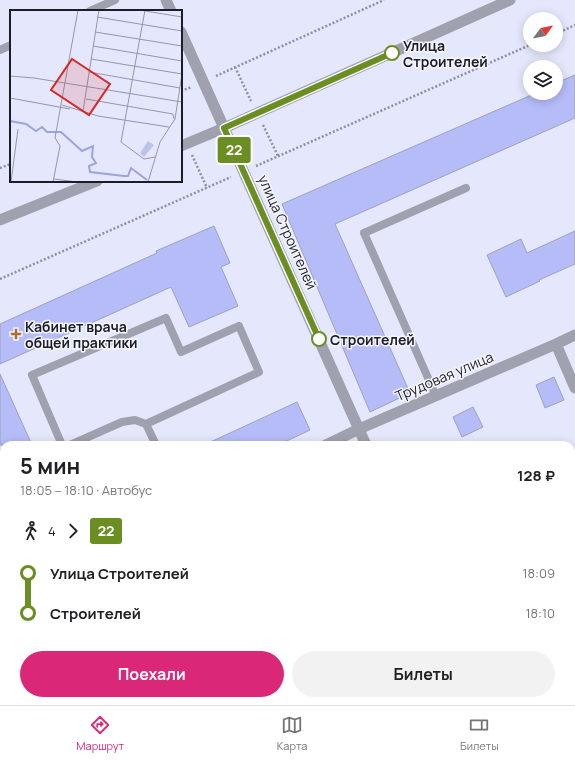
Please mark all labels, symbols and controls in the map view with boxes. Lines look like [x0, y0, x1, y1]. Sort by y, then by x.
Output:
inset map [10, 10, 182, 182]
north arrow [523, 12, 563, 52]
map controls [523, 12, 563, 100]
place label: Улица Строителей [403, 36, 488, 71]
marker: Улица Строителей [384, 45, 400, 61]
button: layers [523, 60, 563, 100]
line badge: 22 [216, 137, 252, 163]
text: 22 [226, 140, 242, 159]
street label: улица Строителей [254, 172, 322, 292]
place label: Кабинет врача общей практики [25, 317, 137, 352]
marker: Кабинет врача общей практики [10, 328, 22, 340]
place label: Строителей [330, 330, 415, 349]
marker: Строителей [311, 331, 327, 347]
street label: Трудовая улица [392, 347, 496, 405]
text: 5 мин [20, 451, 80, 481]
text: 128 ₽ [517, 465, 555, 486]
text: 18:05 – 18:10 · Автобус [20, 481, 152, 499]
icon: walk [20, 520, 42, 542]
icon: forward [62, 520, 84, 542]
text: 22 [98, 521, 114, 540]
text: 4 [48, 522, 56, 540]
text: Улица Строителей [50, 563, 189, 584]
text: 18:09 [522, 564, 555, 582]
text: Строителей [50, 603, 141, 624]
text: 18:10 [525, 604, 555, 622]
button: Поехали [20, 651, 284, 697]
button: Билеты [292, 651, 555, 697]
tab: Маршрут [76, 714, 124, 753]
tab: Карта [277, 714, 307, 753]
tab: Билеты [460, 714, 499, 753]

